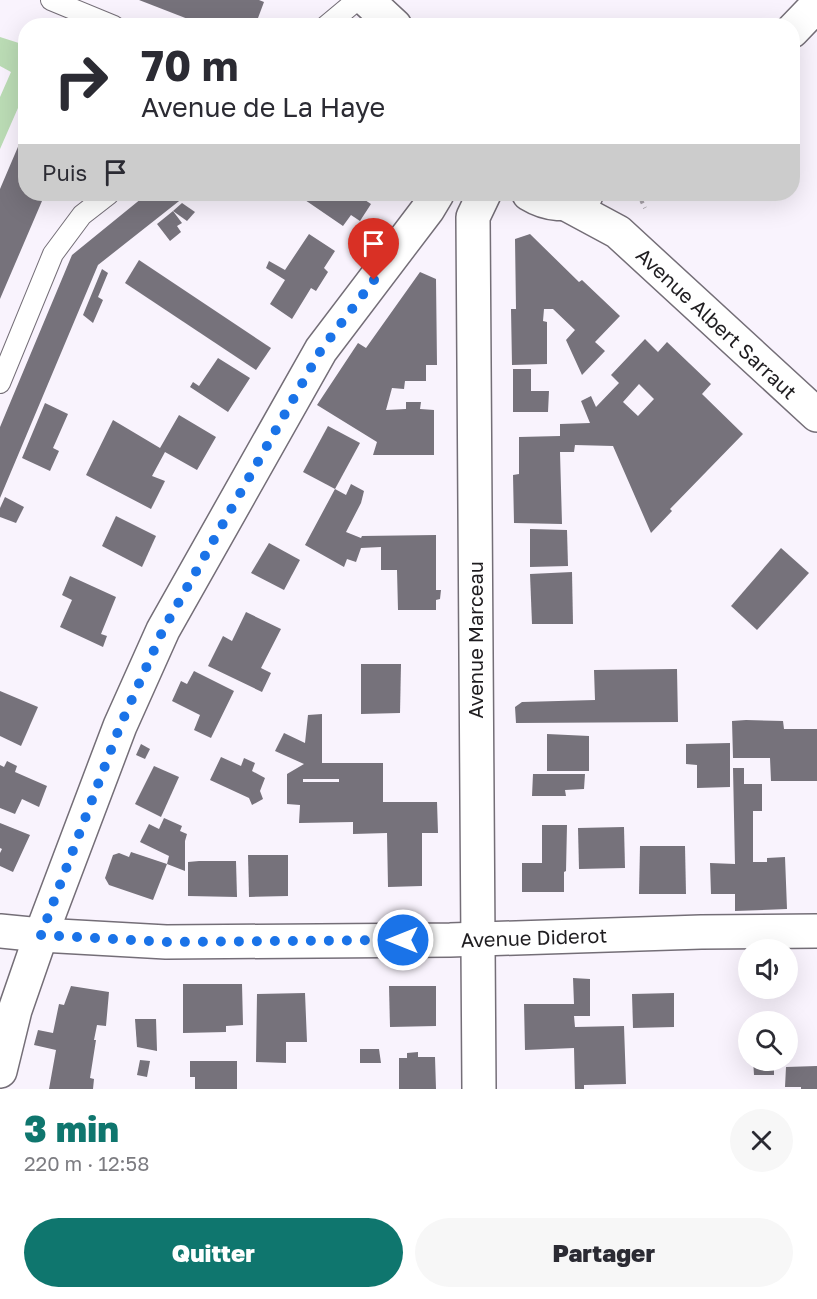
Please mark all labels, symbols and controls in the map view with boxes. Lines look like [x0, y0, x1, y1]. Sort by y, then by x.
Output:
text: 70 m [141, 40, 238, 90]
icon: right [42, 42, 120, 120]
text: Avenue de La Haye [141, 91, 385, 123]
icon: arrive [99, 156, 132, 189]
text: Puis [42, 159, 87, 186]
pin [348, 218, 399, 280]
icon: arrive [357, 227, 390, 260]
street label: Avenue Albert Sarraut [632, 242, 802, 404]
street label: Avenue Marceau [463, 561, 487, 719]
position arrow [371, 908, 435, 972]
street label: Avenue Diderot [460, 922, 608, 952]
map controls [738, 939, 798, 1071]
button: sound [738, 939, 798, 999]
button: search [738, 1011, 798, 1071]
text: 3 min [24, 1107, 119, 1150]
button: close [730, 1109, 793, 1172]
text: 220 m · 12:58 [24, 1151, 149, 1175]
button: Quitter [24, 1218, 403, 1287]
button: Partager [415, 1218, 793, 1287]

